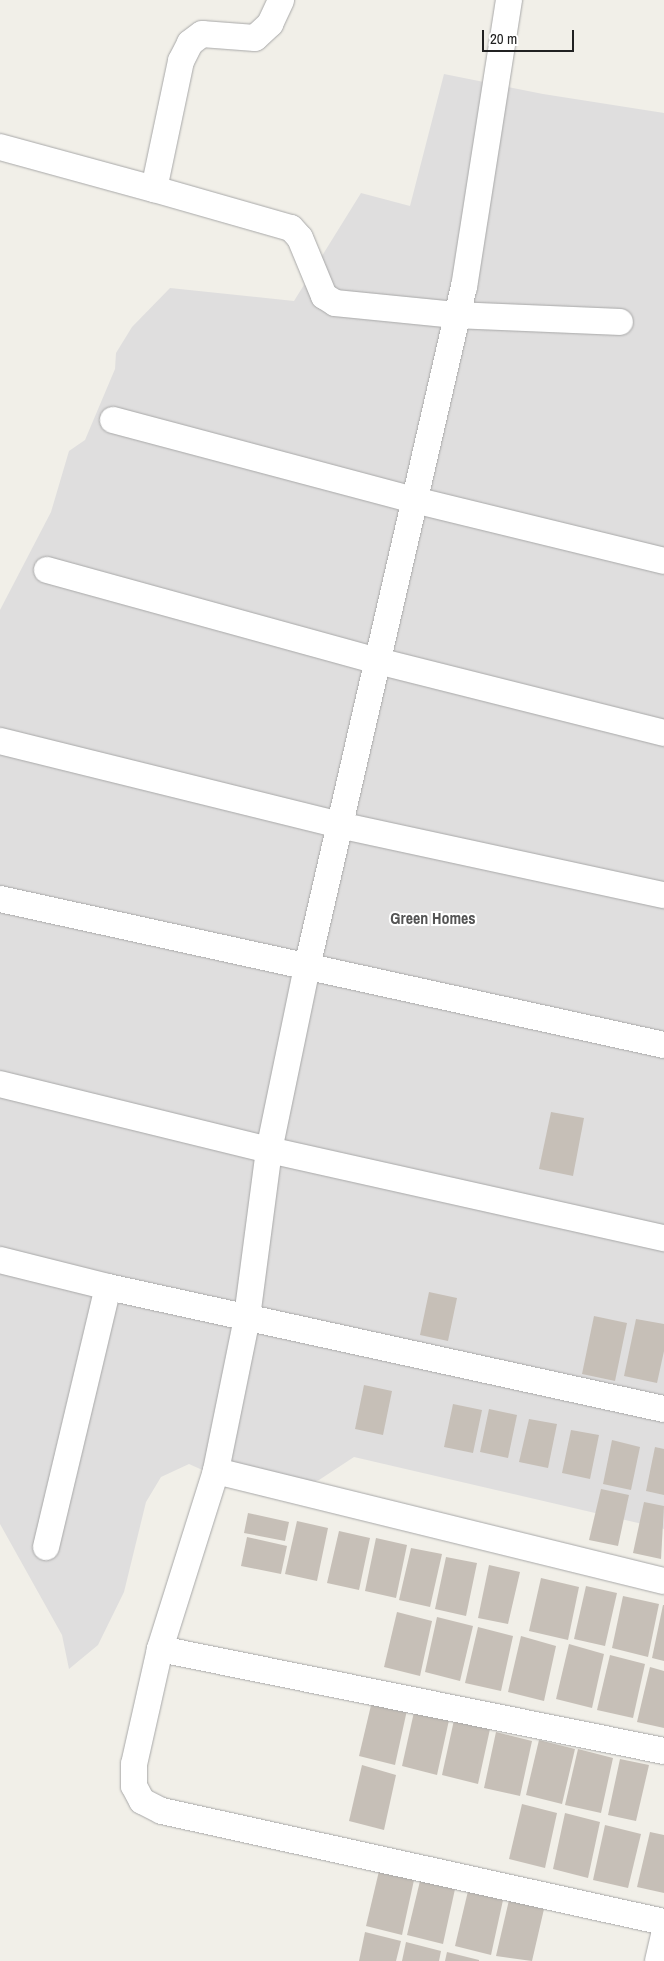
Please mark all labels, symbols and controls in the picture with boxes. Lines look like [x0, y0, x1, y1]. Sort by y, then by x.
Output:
scale bar [484, 20, 576, 52]
text: 20 m [490, 28, 517, 49]
district label: Green Homes [390, 908, 476, 928]

